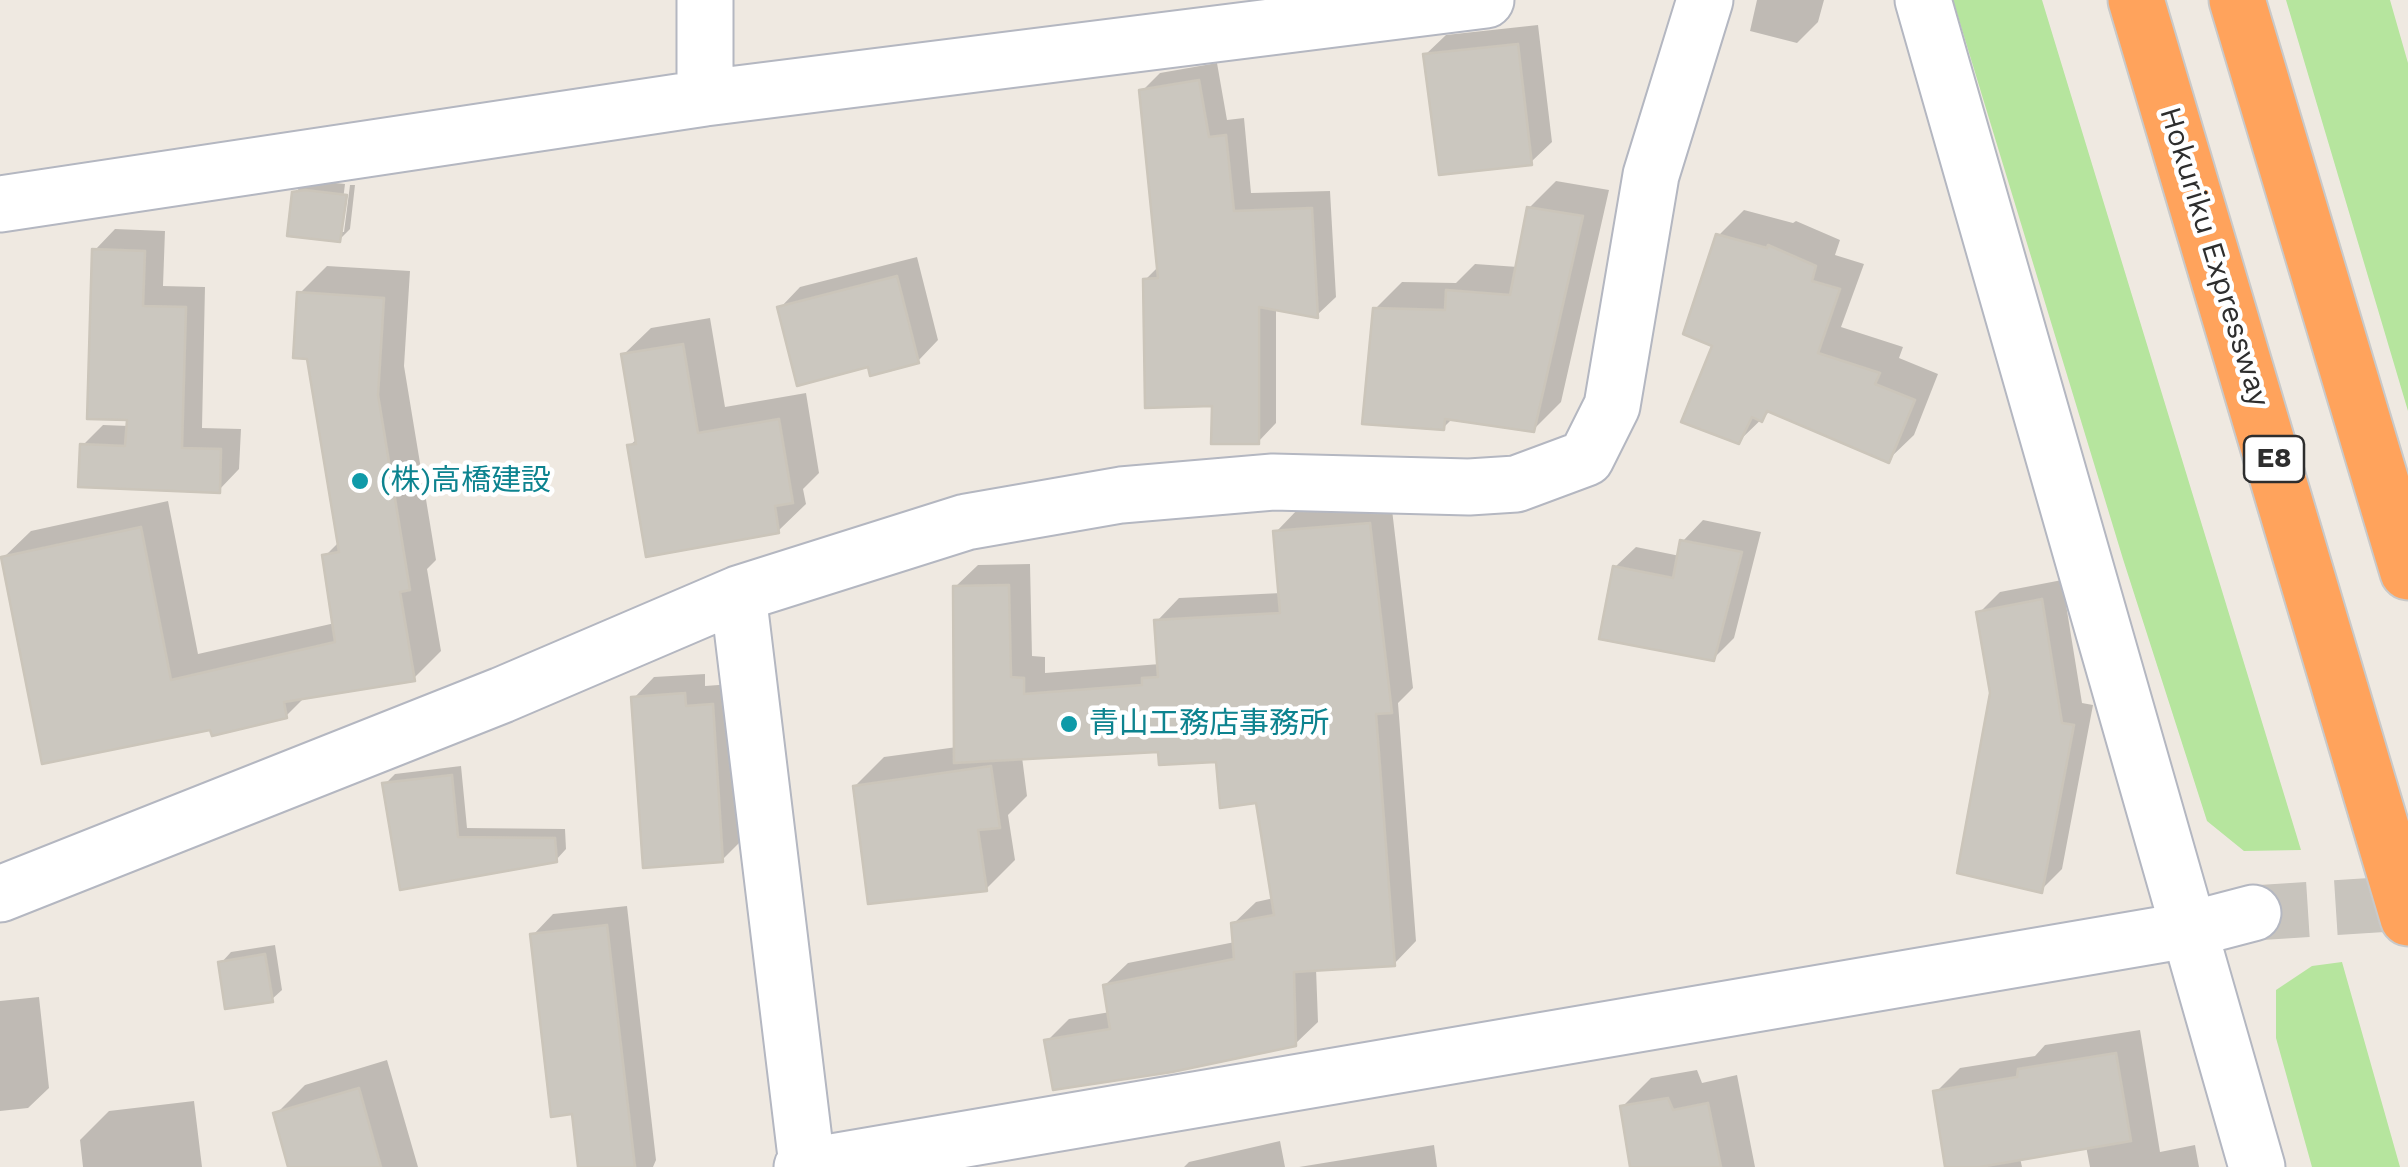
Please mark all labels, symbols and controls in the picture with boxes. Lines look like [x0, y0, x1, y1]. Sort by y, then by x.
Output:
street label: Hokuriku Expressway [2151, 103, 2277, 411]
road number: E8 [2244, 436, 2304, 482]
place label: (株)高橋建設 [380, 463, 551, 499]
marker: (株)高橋建設 [349, 470, 371, 492]
place label: 青山工務店事務所 [1089, 706, 1329, 742]
marker: 青山工務店事務所 [1058, 713, 1080, 735]

